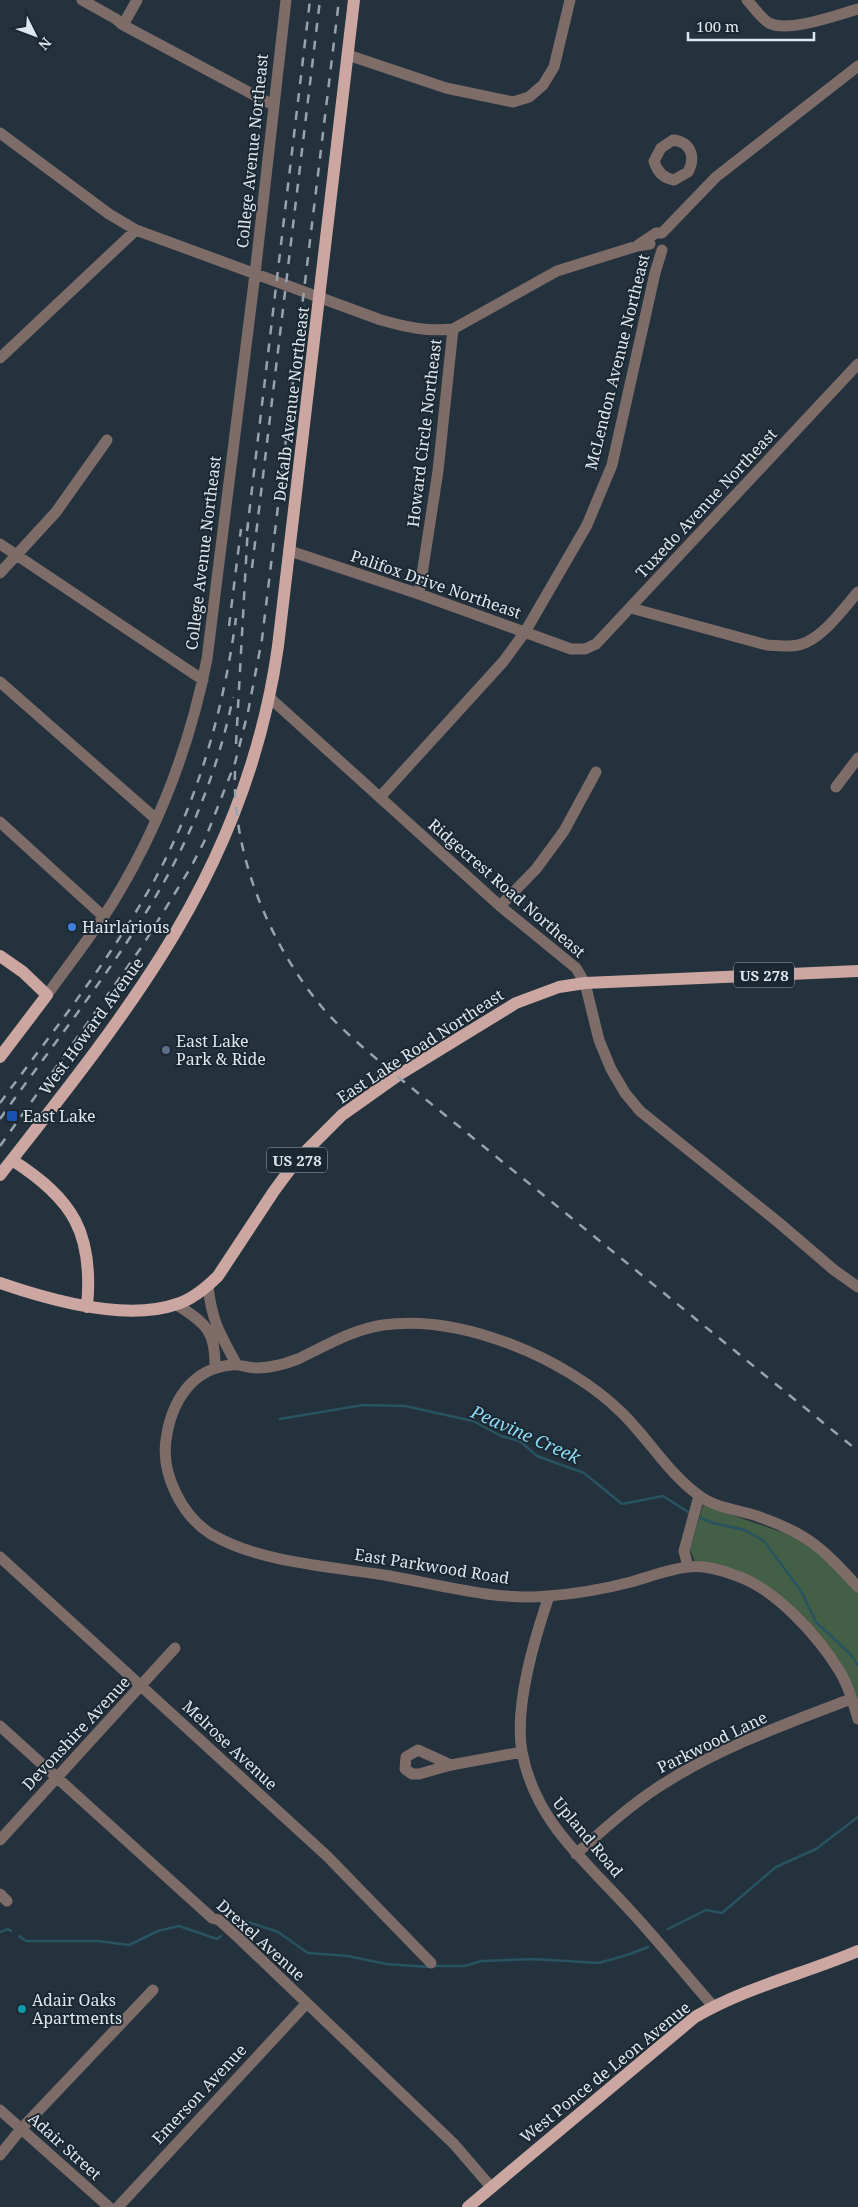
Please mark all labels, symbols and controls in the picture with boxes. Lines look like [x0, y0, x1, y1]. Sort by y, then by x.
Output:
north arrow [10, 10, 60, 60]
scale bar [688, 10, 814, 42]
text: 100 m [696, 16, 739, 36]
text: N [34, 34, 56, 54]
street label: College Avenue Northeast [231, 52, 273, 249]
street label: McLendon Avenue Northeast [579, 251, 655, 472]
street label: DeKalb Avenue Northeast [268, 305, 314, 503]
street label: Howard Circle Northeast [402, 337, 447, 528]
street label: Tuxedo Avenue Northeast [631, 423, 782, 583]
street label: College Avenue Northeast [180, 454, 226, 651]
street label: Palifox Drive Northeast [348, 544, 524, 624]
street label: Ridgecrest Road Northeast [424, 814, 591, 963]
place label: Hairlarious [82, 916, 170, 938]
marker: Hairlarious [66, 921, 78, 933]
street label: West Howard Avenue [34, 953, 148, 1099]
road number: US 278 [734, 962, 794, 988]
street label: East Lake Road Northeast [332, 984, 508, 1108]
place label: East Lake Park & Ride [176, 1030, 266, 1070]
marker: East Lake Park & Ride [160, 1044, 172, 1056]
place label: East Lake [23, 1105, 96, 1127]
marker: East Lake [5, 1109, 19, 1123]
road number: US 278 [267, 1148, 327, 1172]
water label: Peavine Creek [467, 1399, 585, 1469]
street label: East Parkwood Road [353, 1543, 511, 1589]
street label: Devonshire Avenue [17, 1671, 135, 1795]
street label: Melrose Avenue [178, 1695, 282, 1795]
street label: Parkwood Lane [653, 1706, 771, 1778]
street label: Upland Road [548, 1792, 628, 1882]
street label: Drexel Avenue [212, 1894, 310, 1986]
place label: Adair Oaks Apartments [32, 1989, 122, 2029]
street label: West Ponce de Leon Avenue [515, 1996, 695, 2148]
marker: Adair Oaks Apartments [16, 2003, 28, 2015]
street label: Emerson Avenue [147, 2039, 251, 2149]
street label: Adair Street [24, 2107, 107, 2185]

